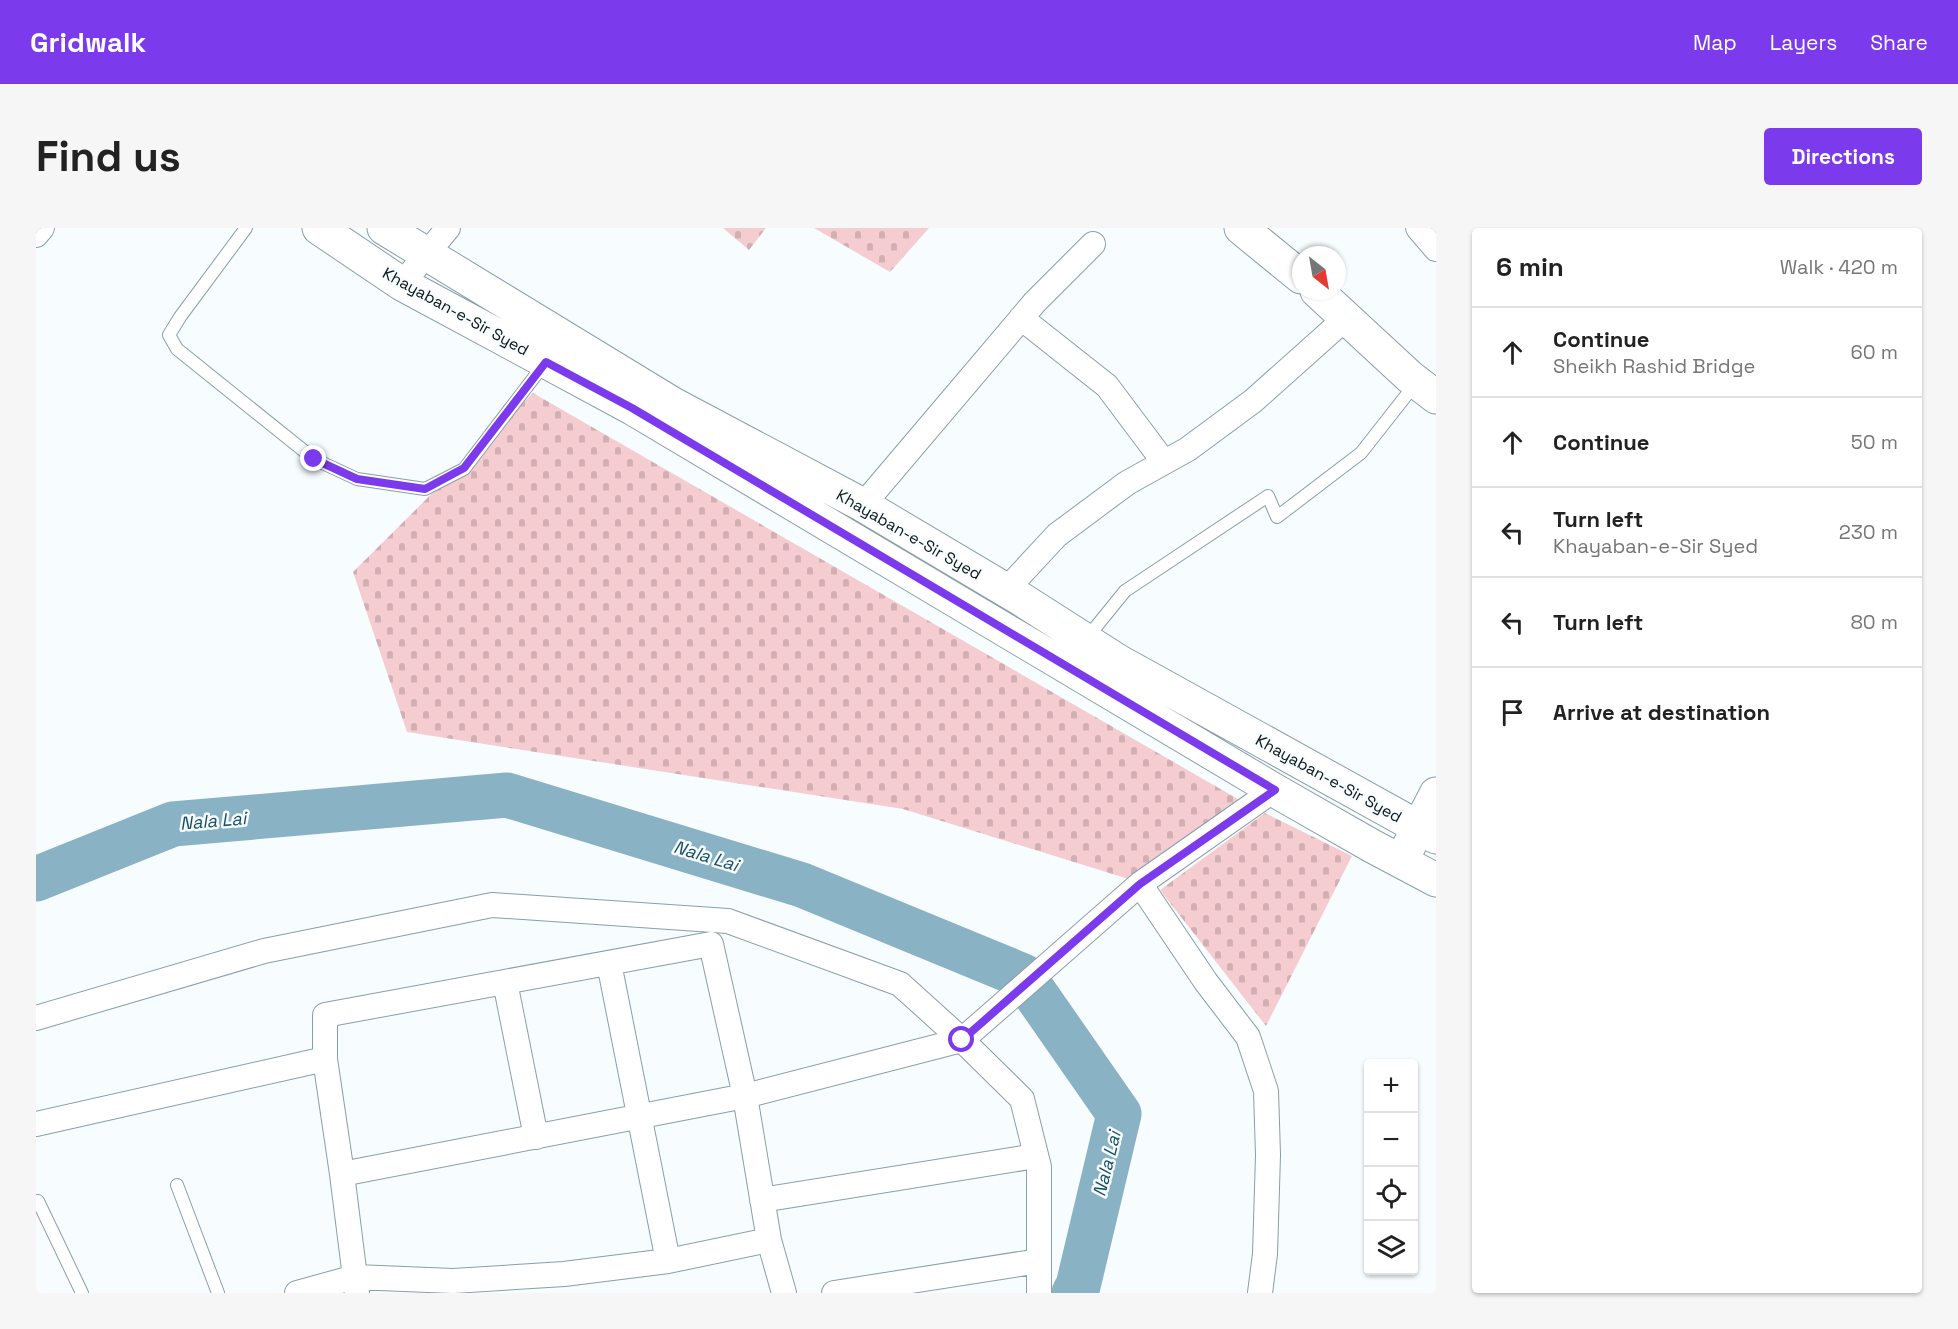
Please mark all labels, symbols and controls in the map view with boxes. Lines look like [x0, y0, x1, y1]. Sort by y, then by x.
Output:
text: Gridwalk [30, 24, 146, 60]
text: Map [1693, 29, 1737, 56]
text: Layers [1770, 29, 1837, 56]
text: Share [1870, 29, 1928, 56]
button: Directions [1764, 128, 1922, 185]
text: Find us [36, 130, 181, 183]
north arrow [1292, 246, 1346, 300]
text: 6 min [1496, 250, 1564, 284]
text: Walk · 420 m [1780, 254, 1898, 280]
street label: Khayaban-e-Sir Syed [379, 262, 533, 360]
text: Continue [1553, 325, 1649, 353]
icon: ahead [1496, 336, 1529, 369]
text: 60 m [1851, 339, 1898, 365]
text: Sheikh Rashid Bridge [1553, 353, 1755, 379]
icon: ahead [1496, 426, 1529, 459]
text: Continue [1553, 428, 1649, 456]
text: 50 m [1851, 429, 1898, 455]
route end [300, 445, 326, 471]
street label: Khayaban-e-Sir Syed [832, 484, 985, 585]
text: Turn left [1553, 505, 1643, 533]
icon: left [1496, 516, 1529, 549]
text: 230 m [1839, 519, 1898, 545]
text: Khayaban-e-Sir Syed [1553, 533, 1758, 559]
icon: left [1496, 606, 1529, 639]
text: Turn left [1553, 608, 1643, 636]
text: 80 m [1850, 609, 1898, 635]
icon: arrive [1496, 696, 1529, 729]
text: Arrive at destination [1553, 698, 1770, 726]
street label: Khayaban-e-Sir Syed [1252, 729, 1406, 827]
water label: Nala Lai [179, 806, 250, 835]
water label: Nala Lai [671, 835, 744, 877]
route start [948, 1026, 974, 1052]
map controls [1364, 1059, 1418, 1275]
button: + [1364, 1059, 1418, 1113]
button: − [1364, 1113, 1418, 1167]
water label: Nala Lai [1087, 1126, 1126, 1199]
button: locate [1364, 1167, 1418, 1221]
button: layers [1364, 1221, 1418, 1275]

